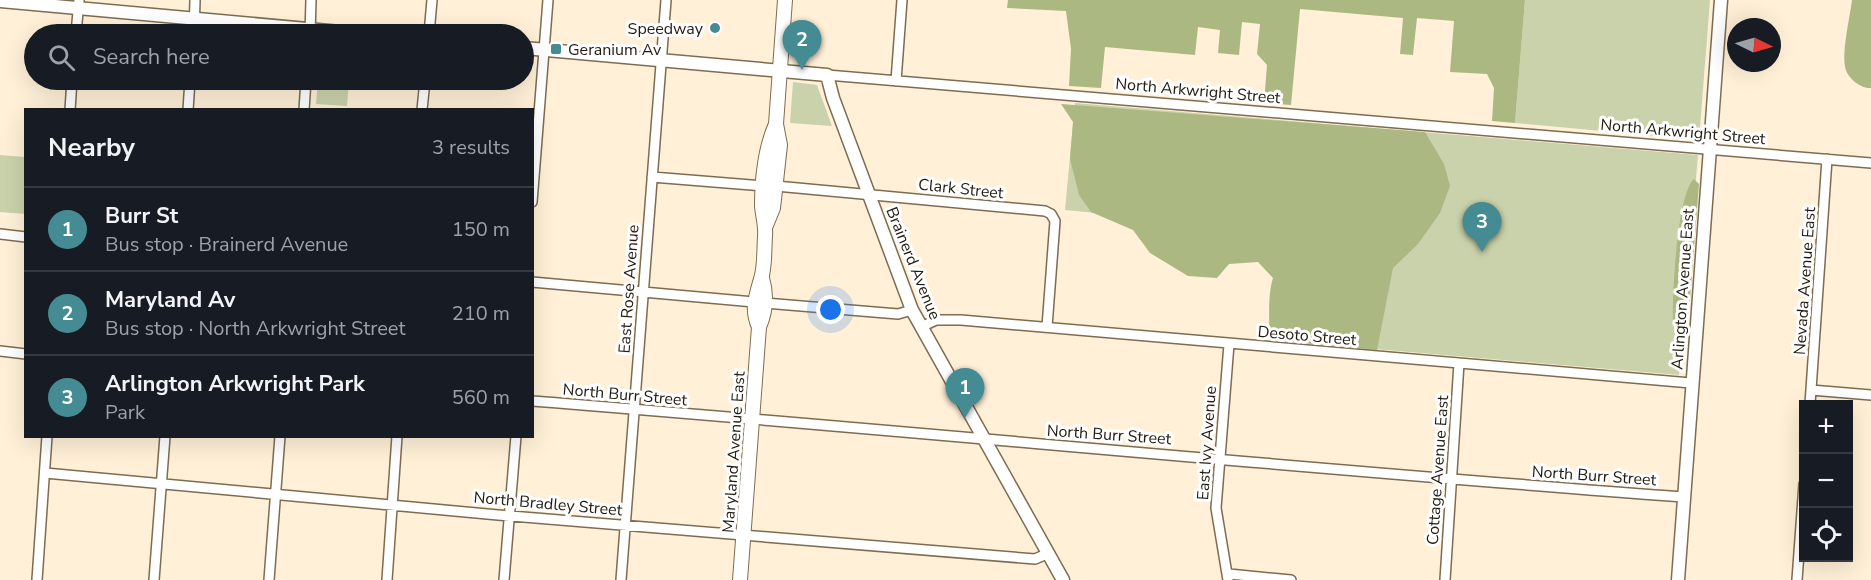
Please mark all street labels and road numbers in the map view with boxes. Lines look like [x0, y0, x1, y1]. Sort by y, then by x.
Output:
street label: North Arkwright Street [1114, 73, 1282, 109]
street label: North Arkwright Street [1599, 114, 1767, 150]
street label: Clark Street [917, 174, 1005, 204]
street label: Brainerd Avenue [880, 204, 946, 323]
street label: Nevada Avenue East [1789, 206, 1821, 356]
street label: Arlington Avenue East [1666, 207, 1700, 370]
street label: East Rose Avenue [614, 224, 644, 354]
street label: Desoto Street [1257, 321, 1358, 351]
street label: Maryland Avenue East [717, 370, 751, 534]
street label: North Burr Street [562, 379, 688, 411]
street label: East Ivy Avenue [1192, 385, 1222, 501]
street label: Cottage Avenue East [1422, 394, 1454, 546]
street label: North Burr Street [1046, 420, 1172, 450]
street label: North Burr Street [1531, 461, 1657, 491]
street label: North Bradley Street [473, 487, 623, 521]

